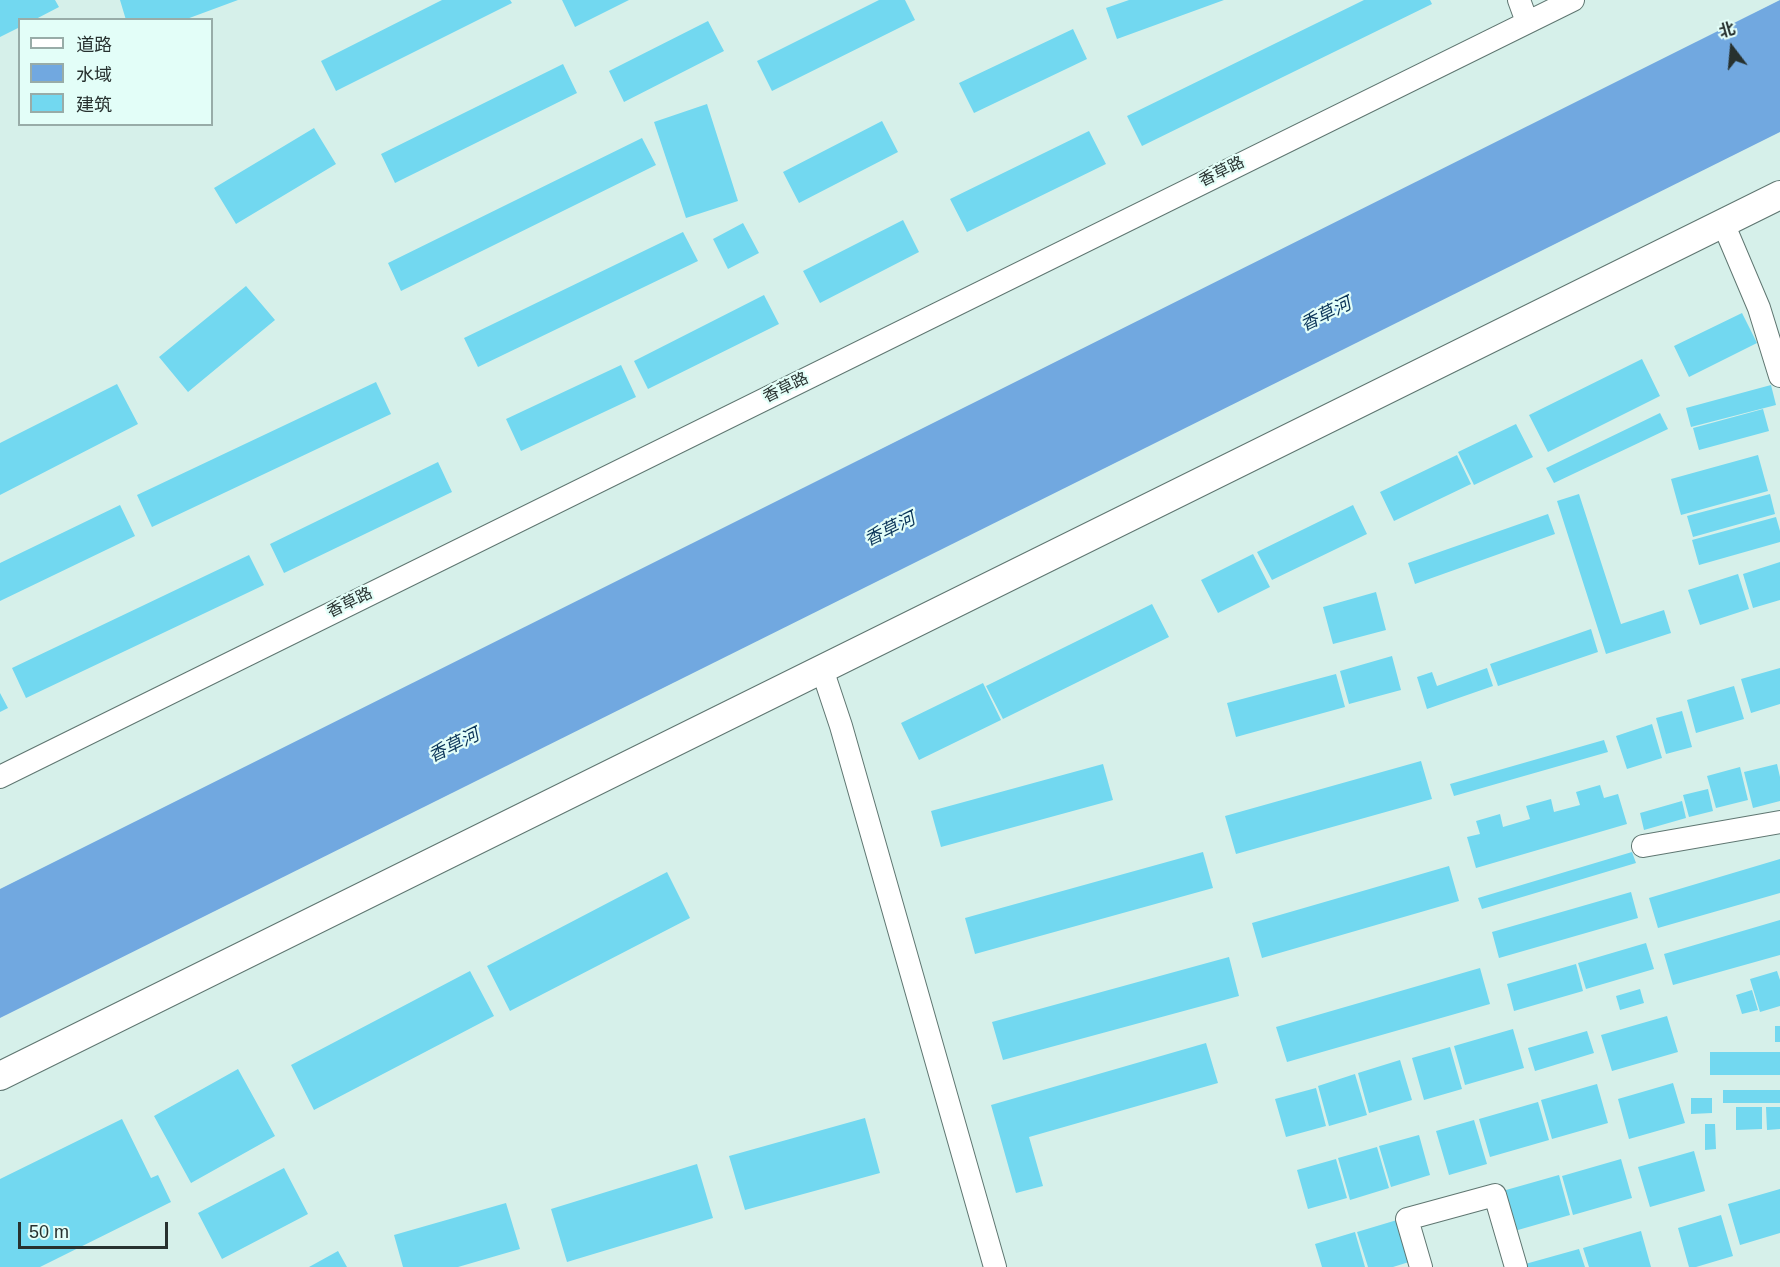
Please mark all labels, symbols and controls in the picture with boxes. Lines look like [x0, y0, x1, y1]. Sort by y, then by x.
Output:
legend [18, 18, 213, 126]
north arrow [1702, 18, 1762, 78]
text: 北 [1717, 20, 1737, 41]
text: 道路 [76, 35, 112, 55]
text: 水域 [76, 65, 112, 85]
text: 建筑 [76, 95, 112, 115]
street label: 香草路 [1196, 153, 1248, 191]
water label: 香草河 [1297, 293, 1355, 337]
street label: 香草路 [760, 369, 812, 407]
water label: 香草河 [861, 508, 919, 552]
street label: 香草路 [324, 584, 376, 622]
water label: 香草河 [425, 724, 483, 768]
scale bar [21, 1210, 171, 1248]
text: 50 m [29, 1222, 69, 1242]

